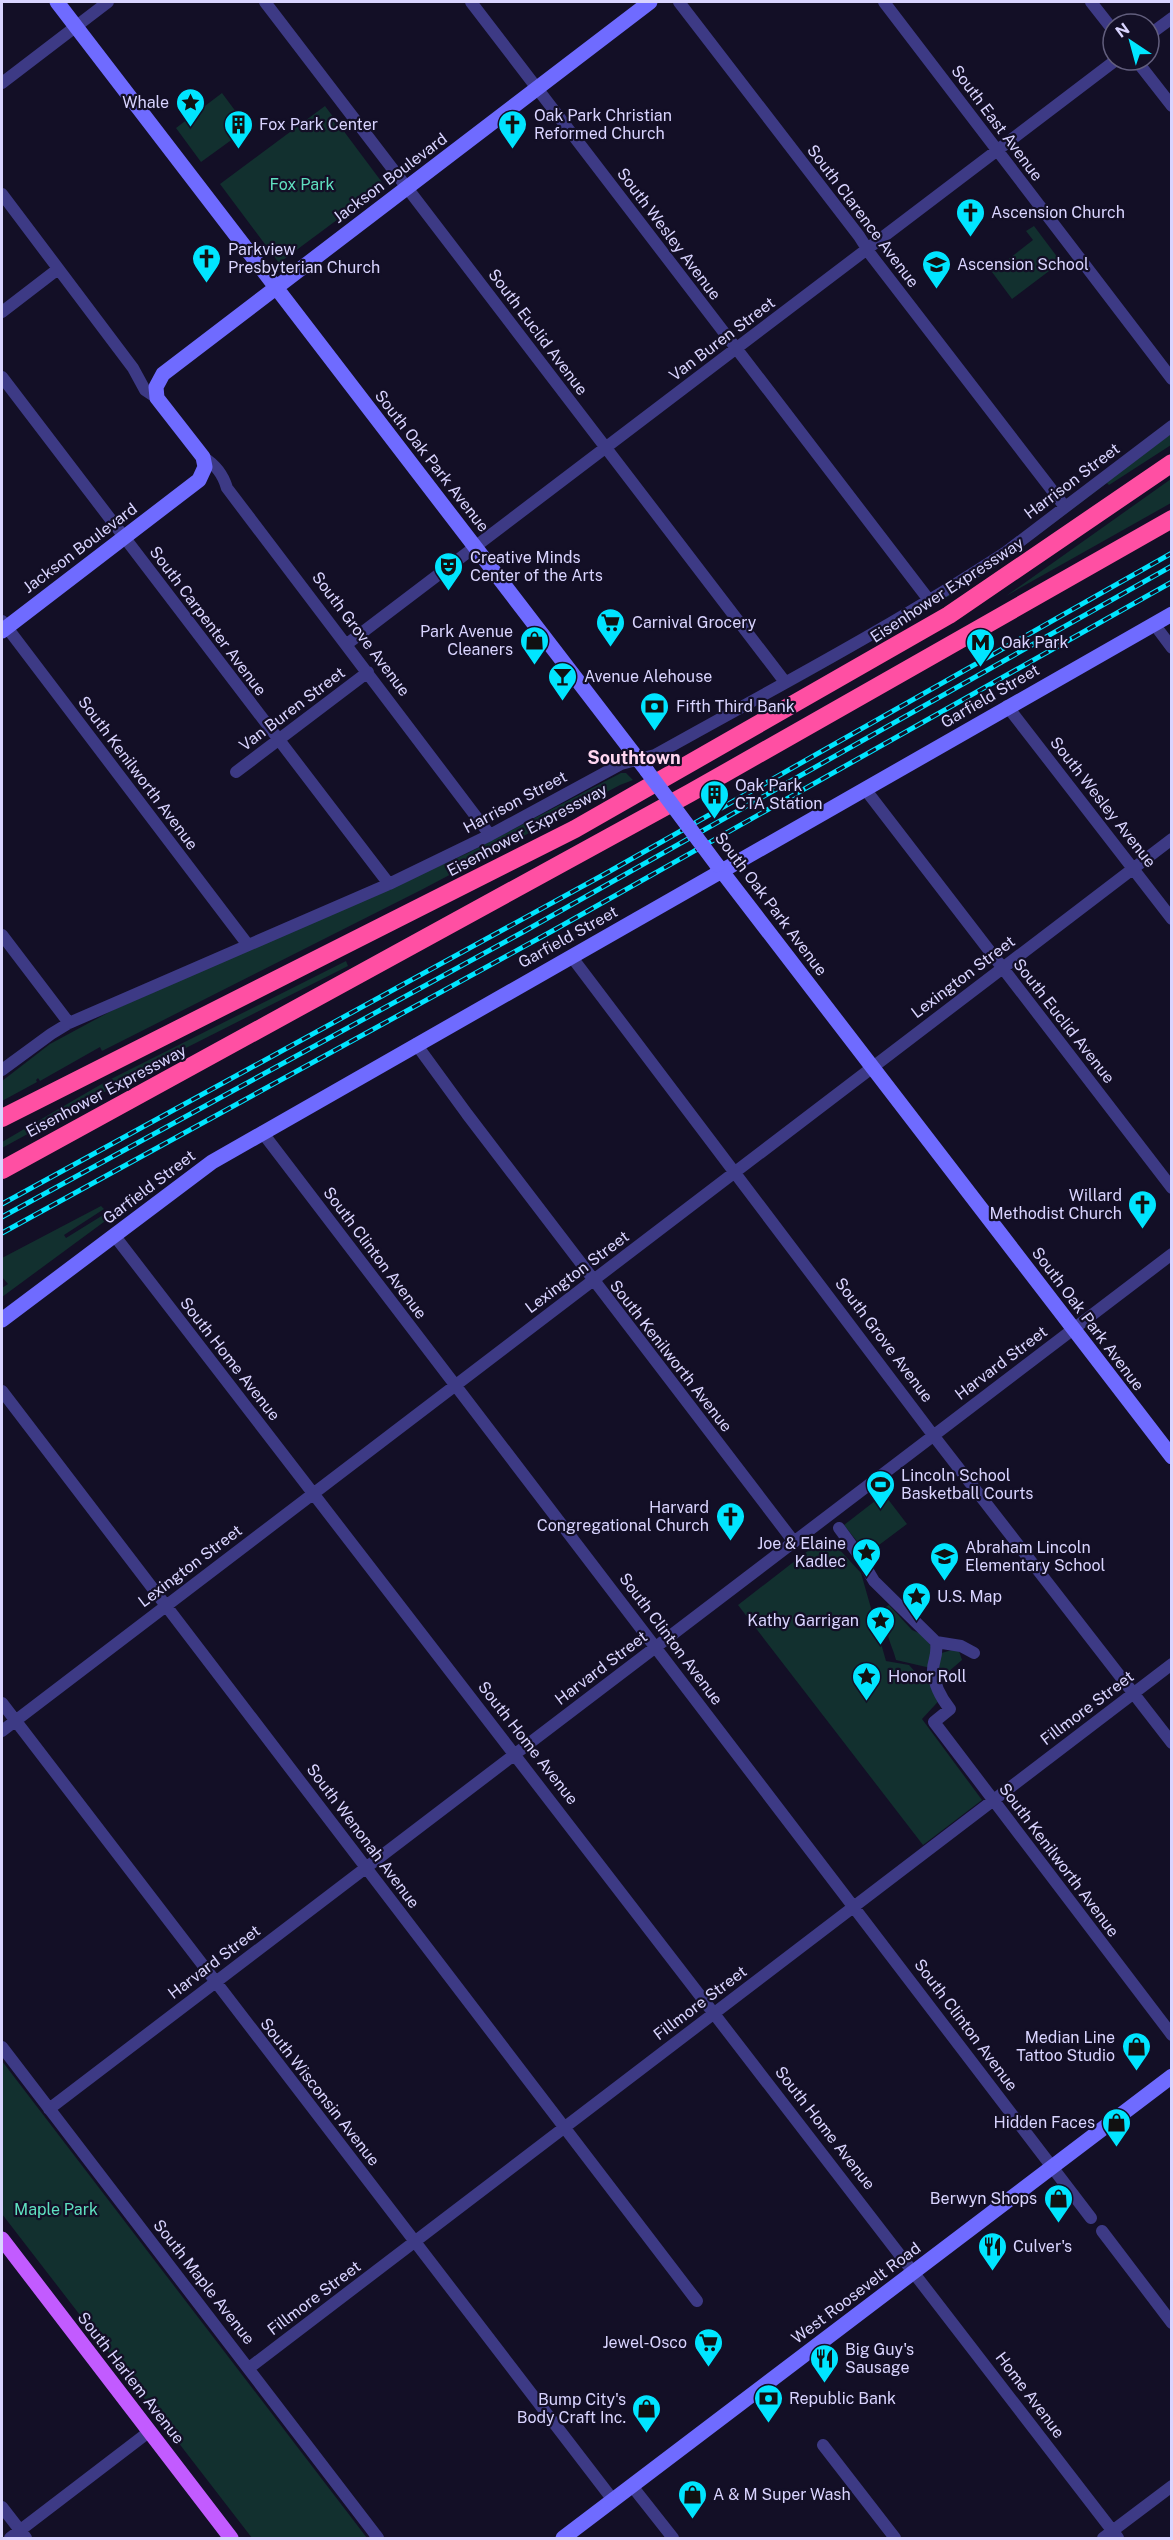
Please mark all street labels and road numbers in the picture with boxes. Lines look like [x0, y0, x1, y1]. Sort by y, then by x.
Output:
street label: South East Avenue [947, 61, 1047, 185]
street label: Jackson Boulevard [329, 129, 451, 227]
street label: South Clarence Avenue [803, 141, 923, 291]
street label: South Wesley Avenue [613, 164, 725, 304]
street label: South Euclid Avenue [484, 265, 592, 399]
street label: Van Buren Street [665, 293, 779, 385]
street label: South Oak Park Avenue [371, 386, 493, 536]
street label: Harrison Street [1021, 439, 1123, 523]
street label: Jackson Boulevard [19, 499, 141, 597]
street label: Eisenhower Expressway [867, 533, 1028, 647]
street label: South Carpenter Avenue [146, 543, 270, 699]
street label: South Grove Avenue [308, 568, 414, 700]
street label: Garfield Street [937, 660, 1043, 732]
street label: Van Buren Street [235, 663, 349, 755]
street label: South Kenilworth Avenue [74, 692, 202, 854]
street label: South Wesley Avenue [1046, 733, 1160, 871]
street label: Harrison Street [460, 767, 570, 837]
street label: Eisenhower Expressway [444, 779, 611, 880]
street label: South Oak Park Avenue [711, 829, 831, 979]
street label: Garfield Street [515, 902, 621, 972]
street label: Lexington Street [907, 932, 1019, 1022]
street label: South Euclid Avenue [1009, 955, 1119, 1087]
street label: Eisenhower Expressway [23, 1040, 190, 1141]
street label: Garfield Street [99, 1146, 199, 1228]
street label: South Clinton Avenue [319, 1183, 431, 1323]
street label: Lexington Street [521, 1227, 633, 1317]
street label: South Oak Park Avenue [1028, 1244, 1148, 1394]
street label: South Grove Avenue [831, 1274, 937, 1406]
street label: South Kenilworth Avenue [606, 1276, 736, 1436]
street label: South Home Avenue [176, 1294, 284, 1424]
street label: Harvard Street [951, 1322, 1051, 1404]
street label: Lexington Street [134, 1521, 246, 1611]
street label: South Clinton Avenue [615, 1569, 727, 1709]
street label: Harvard Street [551, 1627, 651, 1709]
street label: Fillmore Street [1037, 1667, 1137, 1749]
street label: South Home Avenue [474, 1678, 582, 1808]
street label: South Wenonah Avenue [302, 1760, 424, 1912]
street label: South Kenilworth Avenue [995, 1779, 1123, 1941]
street label: Harvard Street [164, 1921, 264, 2003]
street label: South Clinton Avenue [910, 1955, 1022, 2095]
street label: Fillmore Street [650, 1962, 750, 2044]
street label: South Wisconsin Avenue [256, 2014, 384, 2170]
street label: South Home Avenue [771, 2063, 879, 2193]
street label: South Maple Avenue [149, 2216, 259, 2348]
street label: West Roosevelt Road [788, 2238, 924, 2348]
street label: Fillmore Street [264, 2257, 364, 2339]
street label: South Harlem Avenue [74, 2308, 188, 2448]
street label: Home Avenue [991, 2348, 1069, 2442]

